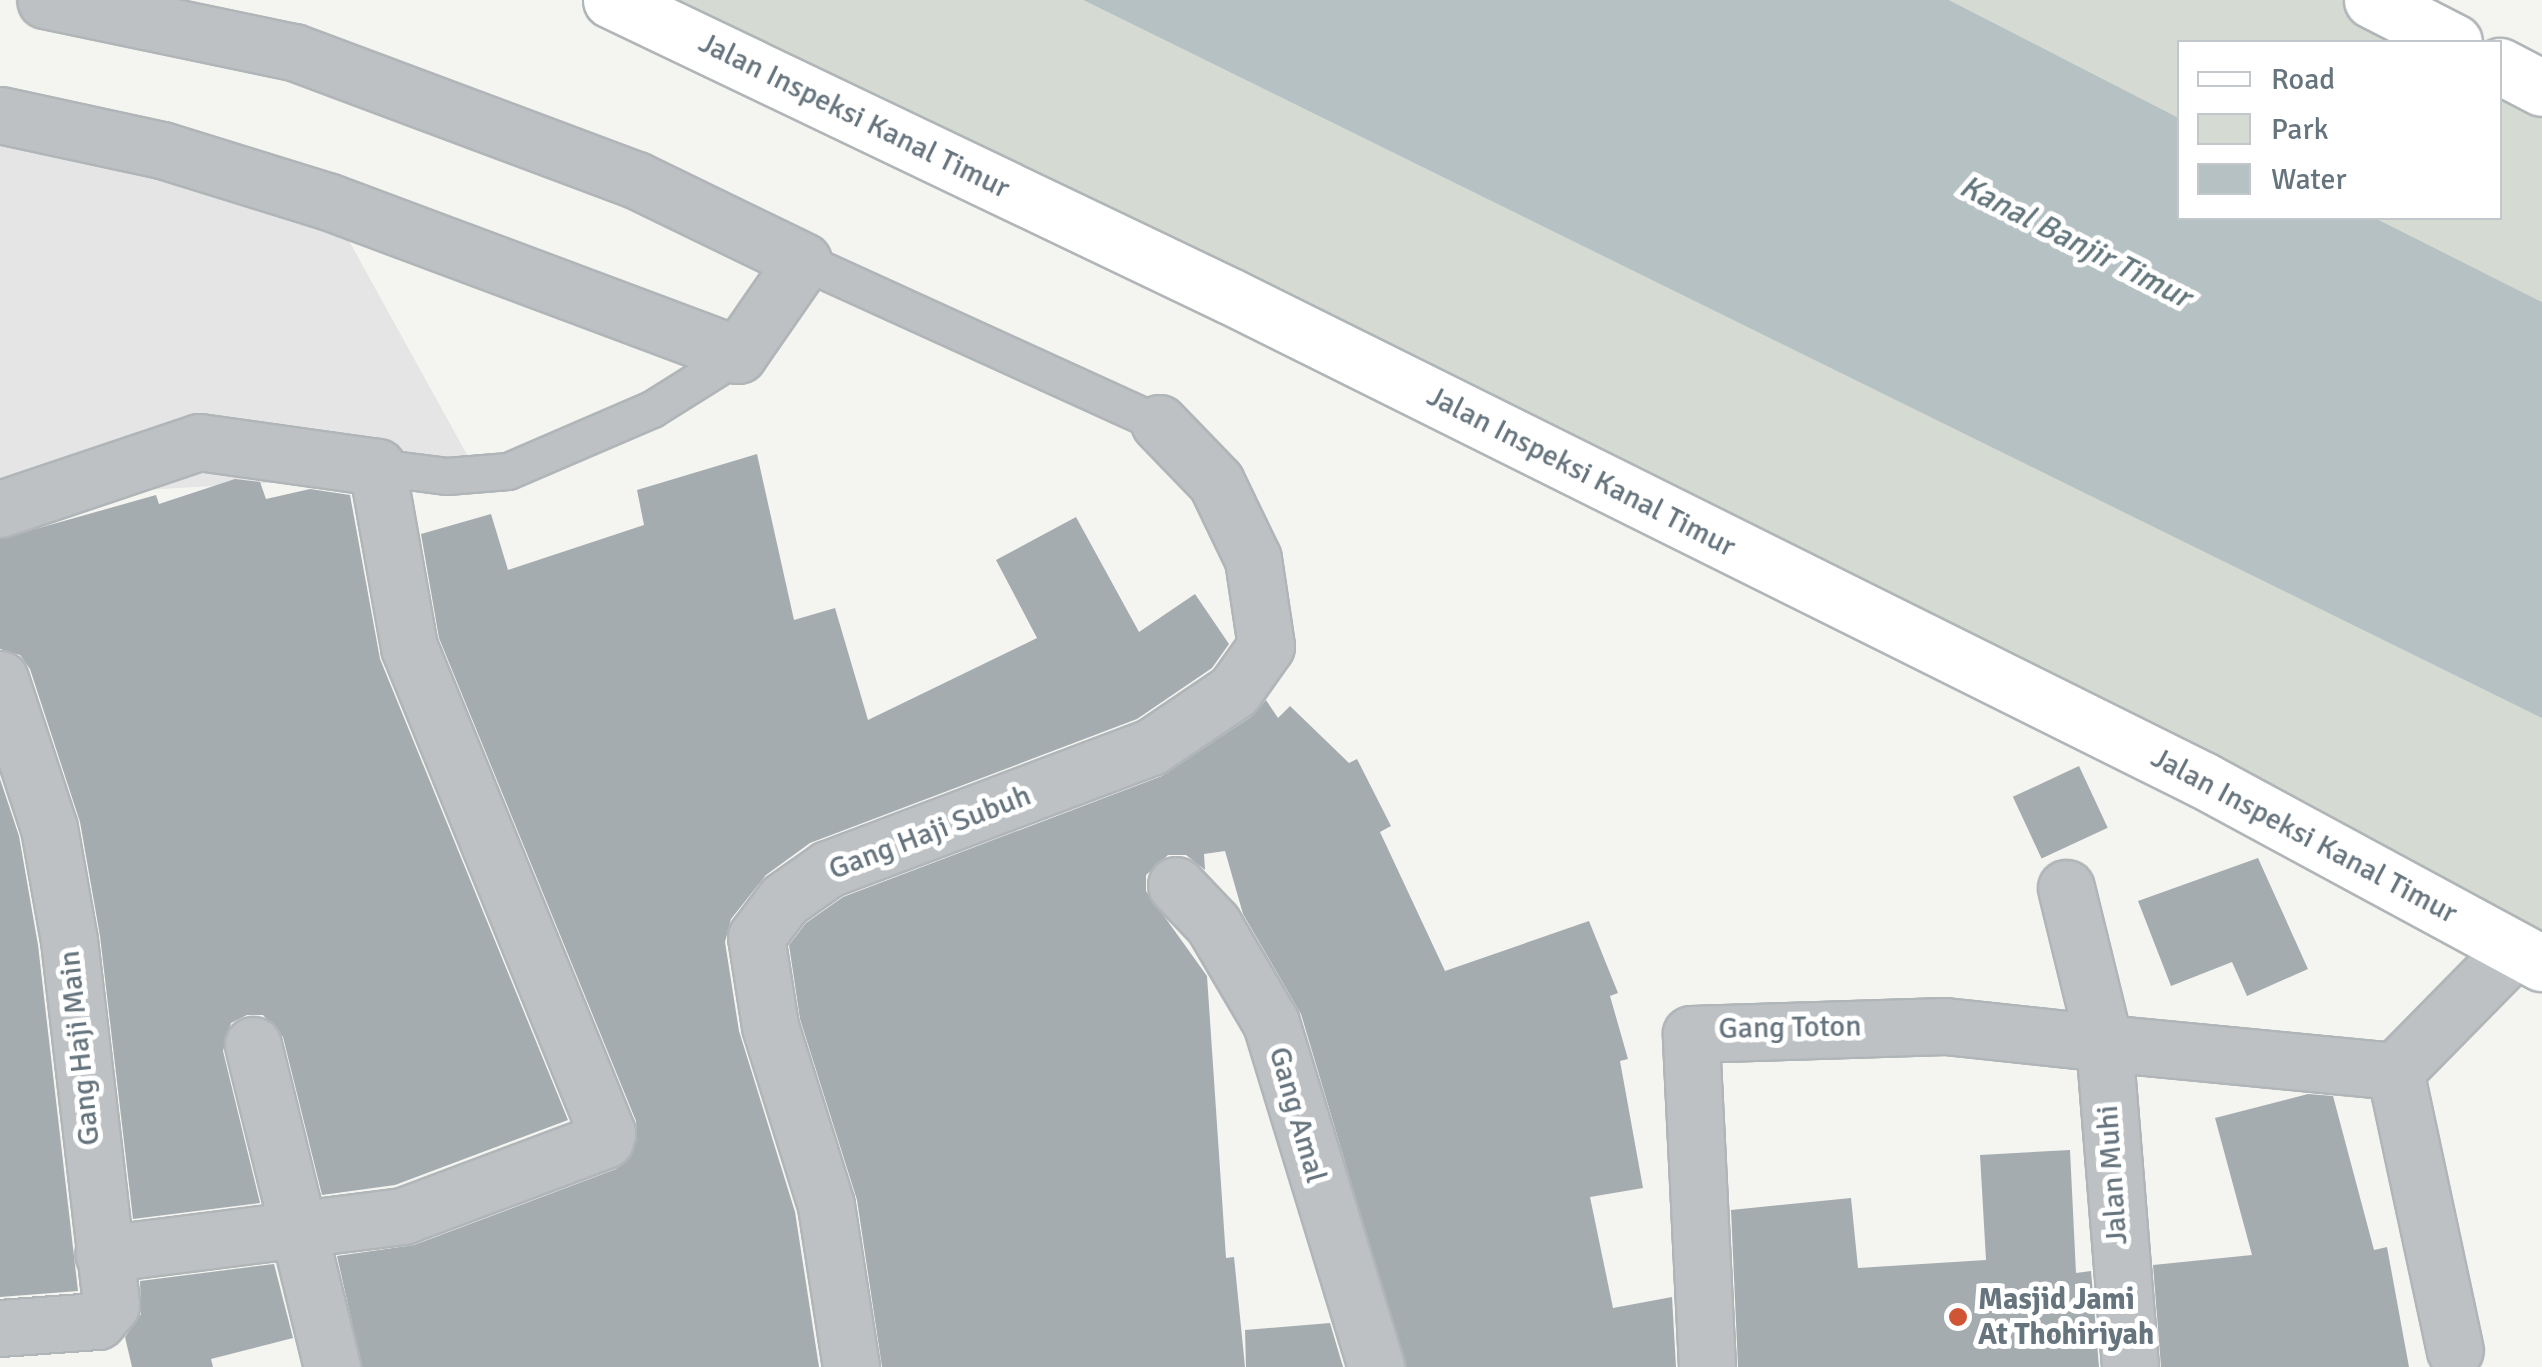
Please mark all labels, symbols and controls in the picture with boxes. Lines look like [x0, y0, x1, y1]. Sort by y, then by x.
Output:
street label: Jalan Inspeksi Kanal Timur [693, 25, 1015, 207]
legend [2177, 40, 2502, 220]
text: Road [2271, 61, 2335, 98]
text: Park [2271, 111, 2329, 148]
text: Water [2271, 161, 2347, 198]
water label: Kanal Banjir Timur [1953, 167, 2197, 317]
street label: Jalan Inspeksi Kanal Timur [1421, 378, 1741, 566]
street label: Jalan Inspeksi Kanal Timur [2145, 740, 2463, 932]
street label: Gang Haji Subuh [824, 778, 1036, 888]
street label: Gang Haji Main [52, 949, 108, 1147]
street label: Gang Toton [1718, 1009, 1862, 1047]
street label: Gang Amal [1260, 1043, 1334, 1187]
street label: Jalan Muhi [2090, 1104, 2136, 1246]
place label: Masjid Jami At Thohiriyah [1978, 1282, 2154, 1352]
marker: Masjid Jami At Thohiriyah [1947, 1306, 1969, 1328]

